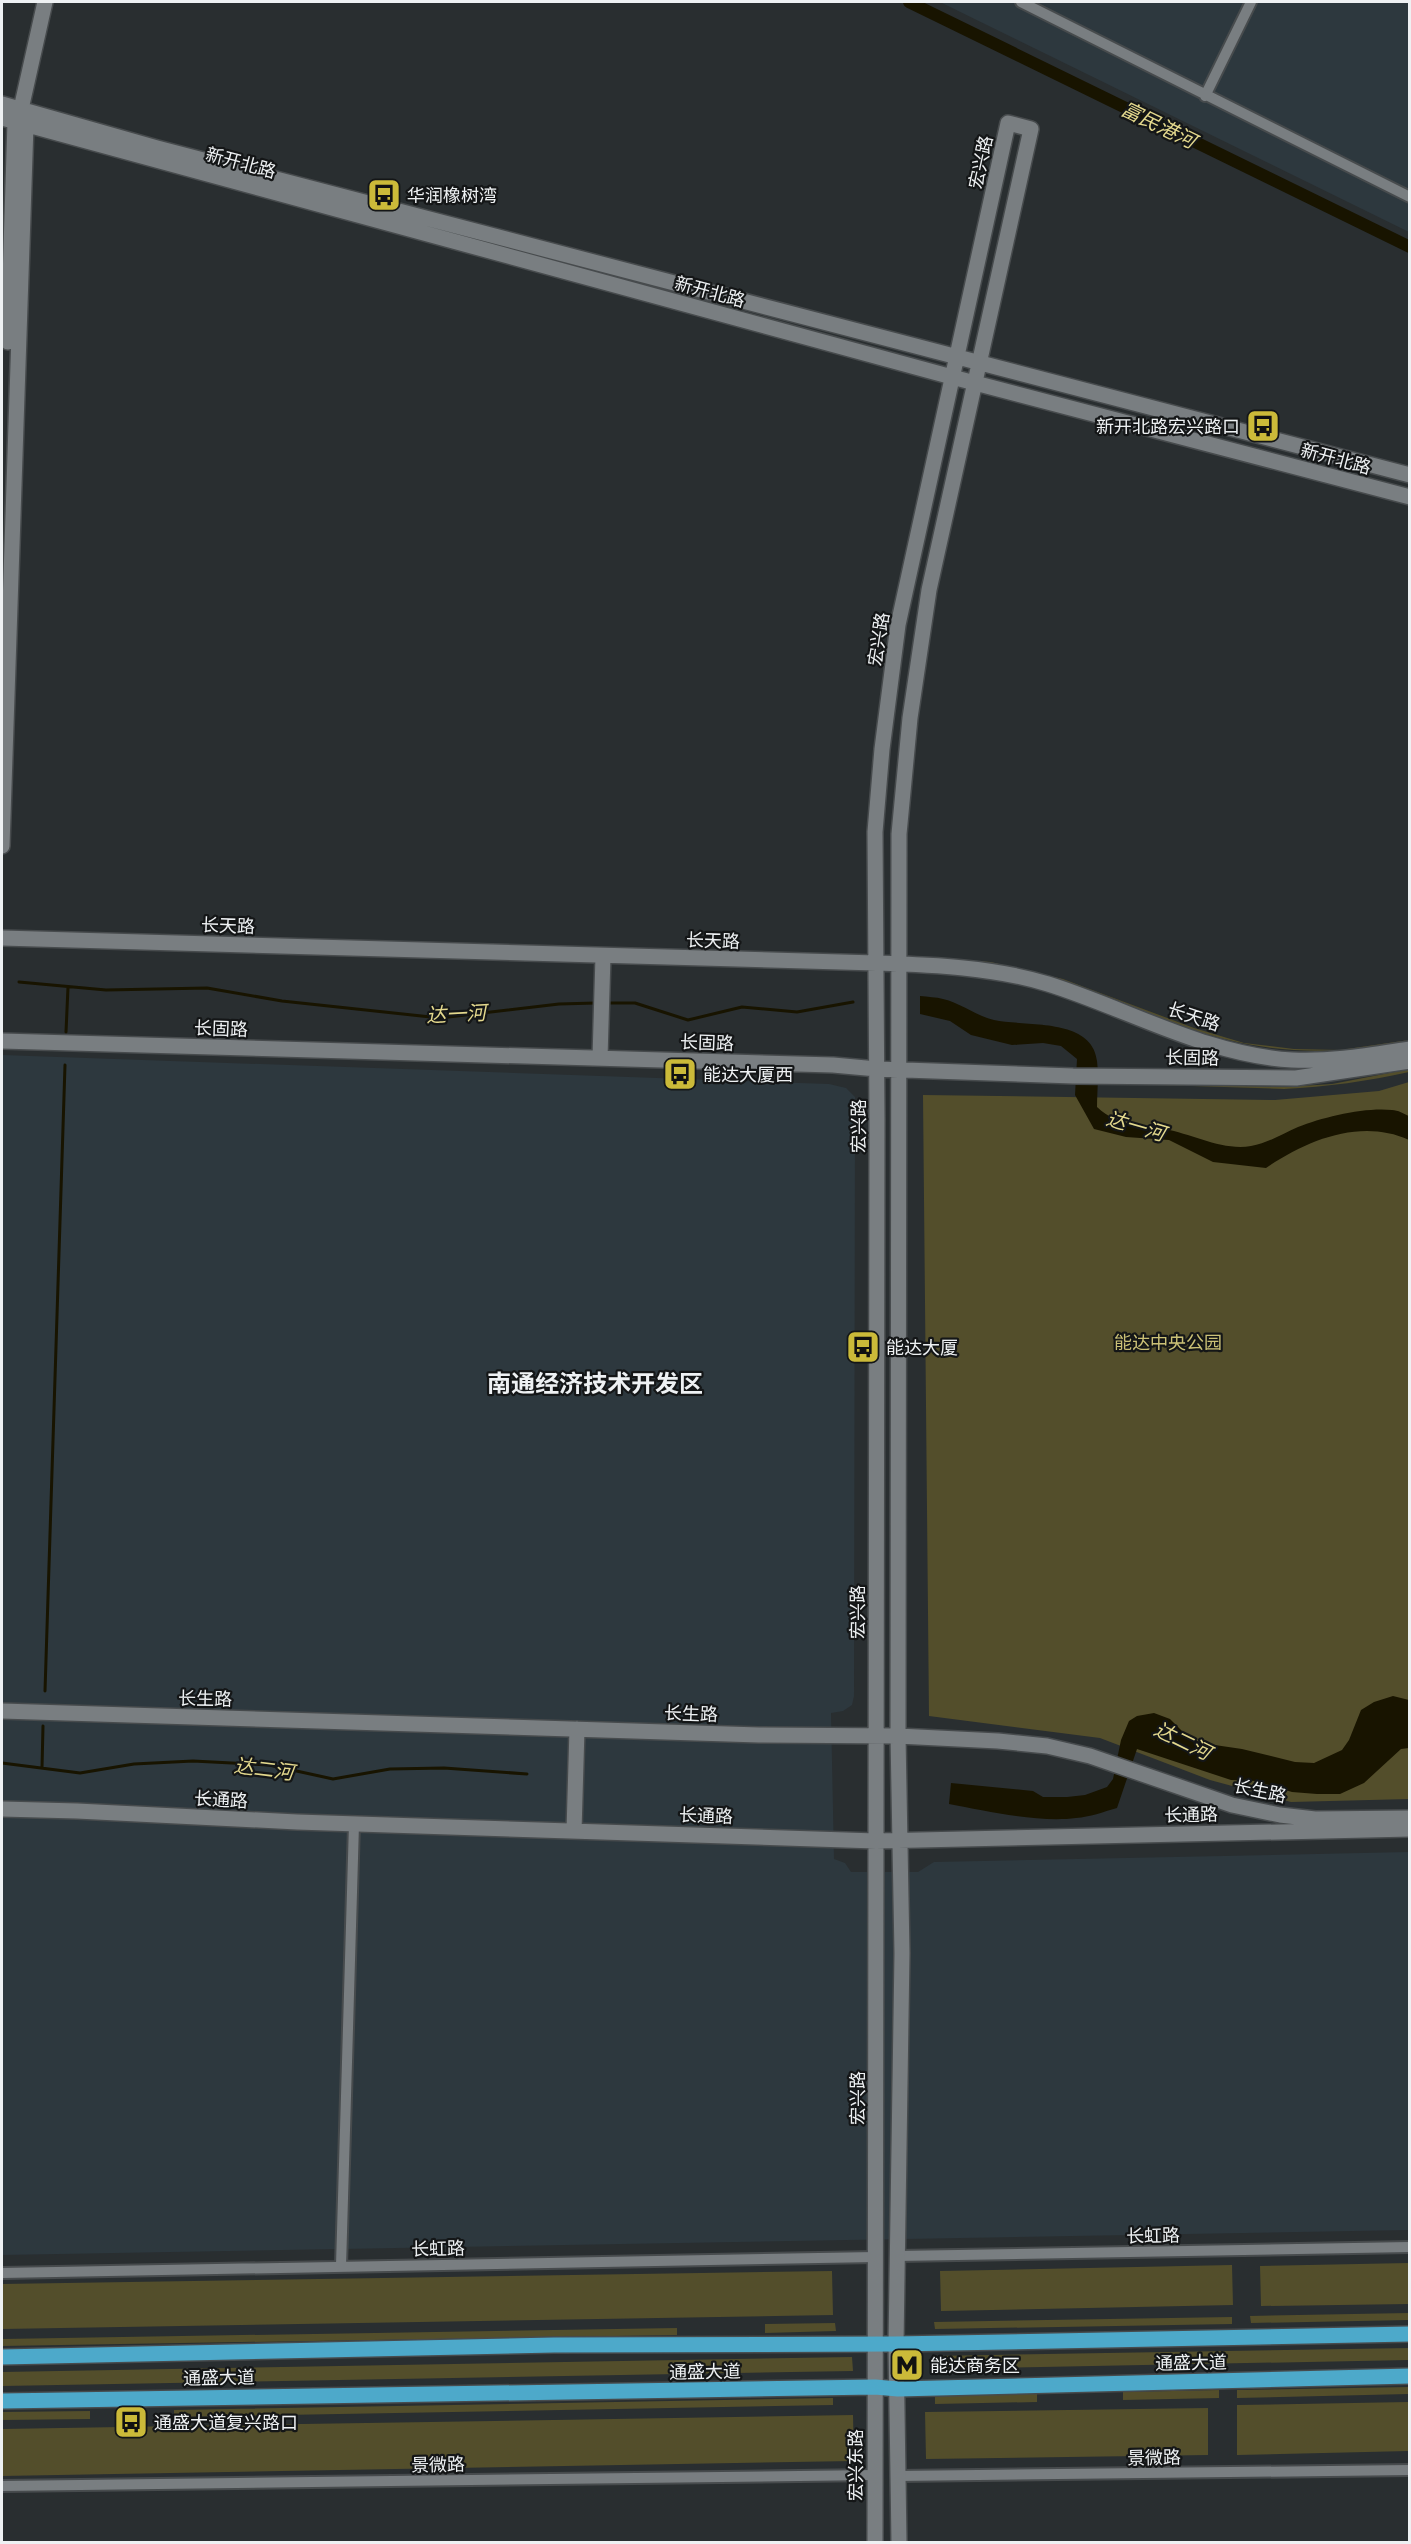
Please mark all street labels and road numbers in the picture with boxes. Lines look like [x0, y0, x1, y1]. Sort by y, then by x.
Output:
street label: 宏兴路 [964, 133, 996, 191]
street label: 新开北路 [203, 142, 279, 182]
street label: 新开北路 [672, 271, 748, 311]
street label: 新开北路 [1298, 438, 1374, 478]
street label: 宏兴路 [863, 611, 893, 667]
street label: 长天路 [201, 913, 255, 937]
street label: 长天路 [686, 928, 740, 952]
street label: 长天路 [1165, 997, 1223, 1035]
street label: 长固路 [194, 1016, 248, 1040]
street label: 长固路 [680, 1030, 734, 1054]
street label: 长固路 [1165, 1046, 1219, 1068]
street label: 宏兴路 [847, 1099, 869, 1153]
street label: 宏兴路 [846, 1585, 868, 1639]
street label: 长生路 [178, 1687, 232, 1709]
street label: 长生路 [664, 1701, 718, 1725]
street label: 长生路 [1231, 1774, 1289, 1806]
street label: 长通路 [193, 1787, 249, 1811]
street label: 长通路 [679, 1803, 733, 1827]
street label: 长通路 [1164, 1803, 1218, 1825]
street label: 宏兴路 [846, 2071, 868, 2125]
street label: 长虹路 [1126, 2224, 1180, 2246]
street label: 长虹路 [411, 2237, 465, 2259]
street label: 通盛大道 [1155, 2350, 1227, 2374]
street label: 通盛大道 [669, 2359, 741, 2383]
street label: 通盛大道 [183, 2365, 255, 2389]
street label: 宏兴东路 [844, 2429, 866, 2501]
street label: 景微路 [1127, 2446, 1181, 2468]
street label: 景微路 [411, 2453, 465, 2475]

